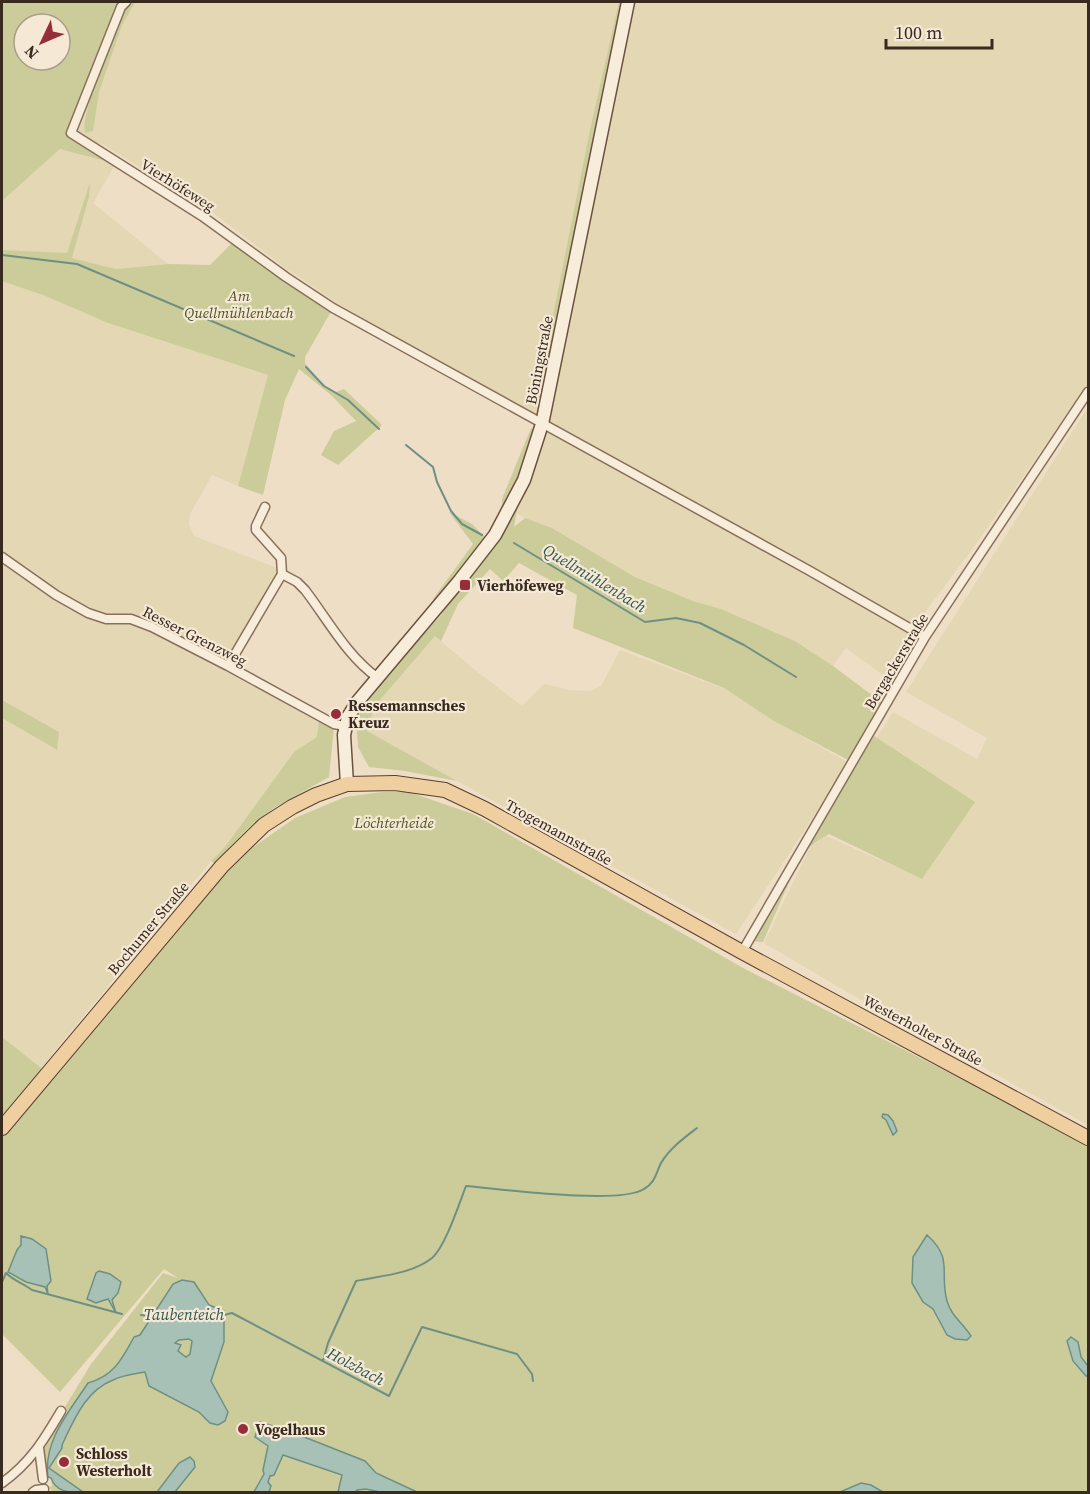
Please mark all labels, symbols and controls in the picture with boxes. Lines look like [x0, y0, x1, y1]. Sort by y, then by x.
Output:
north arrow [12, 12, 72, 72]
scale bar [886, 12, 992, 50]
text: 100 m [895, 20, 942, 45]
text: N [19, 40, 43, 64]
street label: Vierhöfeweg [137, 154, 220, 216]
park label: Am Quellmühlenbach [184, 285, 294, 323]
street label: Böningstraße [520, 314, 558, 406]
water label: Quellmühlenbach [539, 539, 651, 618]
place label: Vierhöfeweg [477, 575, 564, 596]
marker: Vierhöfeweg [458, 578, 472, 592]
street label: Resser Grenzweg [139, 601, 251, 671]
street label: Bergackerstraße [859, 609, 933, 713]
place label: Ressemannsches Kreuz [348, 695, 465, 733]
marker: Ressemannsches Kreuz [329, 707, 343, 721]
street label: Trogemannstraße [502, 794, 617, 870]
park label: Löchterheide [353, 812, 434, 833]
street label: Bochumer Straße [103, 876, 194, 979]
street label: Westerholter Straße [859, 990, 987, 1071]
water label: Taubenteich [144, 1303, 225, 1325]
water label: Holzbach [323, 1341, 389, 1390]
place label: Vogelhaus [255, 1419, 326, 1440]
marker: Vogelhaus [236, 1422, 250, 1436]
place label: Schloss Westerholt [76, 1443, 152, 1481]
marker: Schloss Westerholt [57, 1455, 71, 1469]

